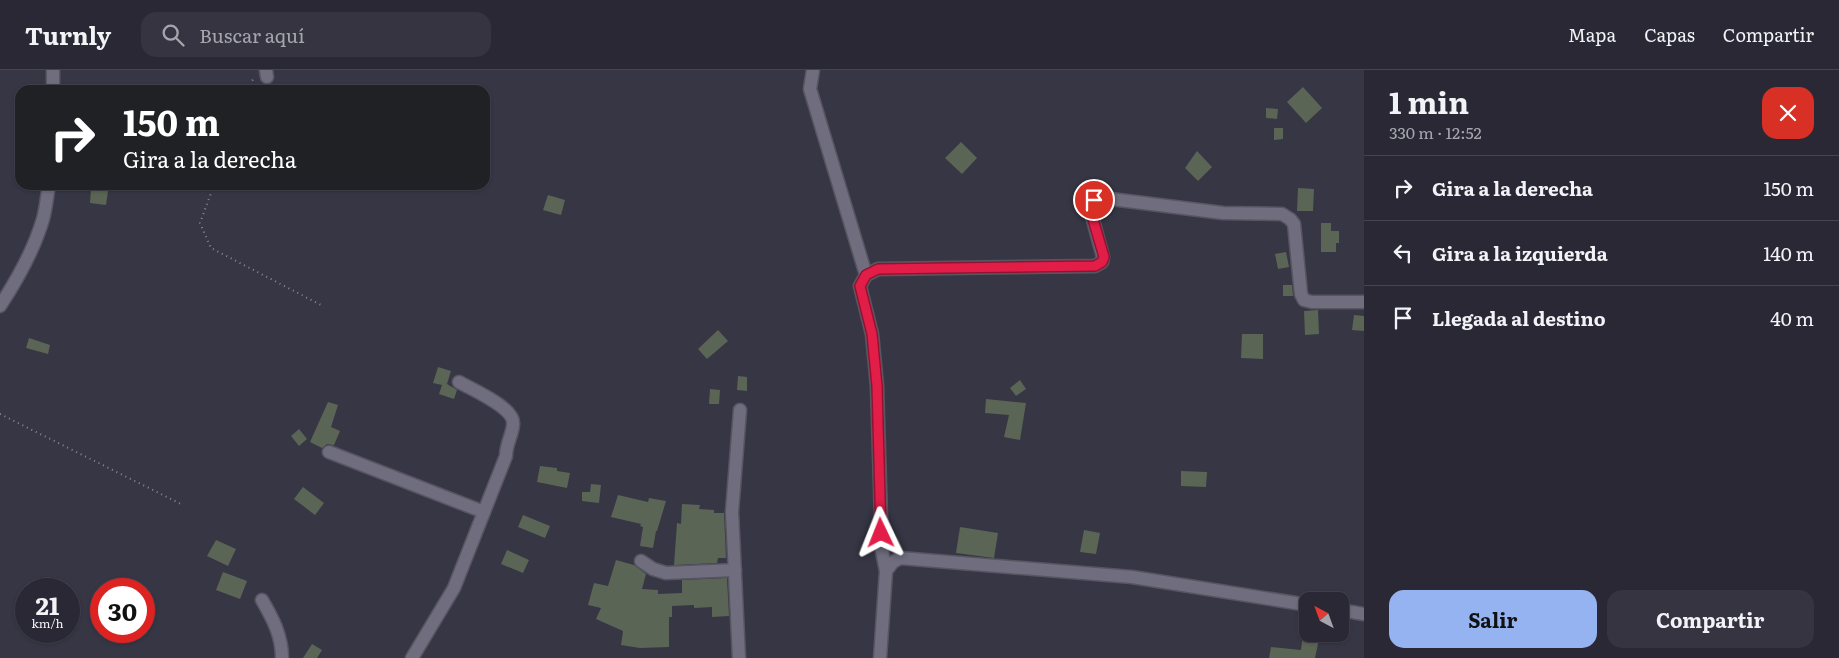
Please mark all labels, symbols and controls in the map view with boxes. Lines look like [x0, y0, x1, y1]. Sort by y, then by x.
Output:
search box [141, 12, 491, 57]
text: Turnly [25, 17, 111, 52]
icon: search [159, 21, 187, 49]
text: Buscar aquí [199, 21, 304, 49]
text: Mapa [1568, 21, 1616, 48]
text: Capas [1644, 21, 1695, 48]
text: Compartir [1723, 21, 1814, 48]
text: 1 min [1389, 79, 1469, 123]
button: close [1762, 87, 1814, 139]
text: 150 m [123, 95, 220, 147]
icon: right [40, 105, 105, 170]
text: 330 m · 12:52 [1389, 120, 1482, 144]
text: Gira a la derecha [123, 142, 297, 175]
icon: right [1389, 174, 1417, 202]
text: Gira a la derecha [1432, 174, 1593, 202]
text: 150 m [1763, 174, 1814, 202]
pin [1073, 179, 1115, 221]
icon: arrive [1080, 186, 1108, 214]
icon: left [1389, 239, 1417, 267]
text: Gira a la izquierda [1432, 239, 1608, 267]
text: 140 m [1763, 239, 1814, 267]
icon: arrive [1389, 304, 1417, 332]
text: Llegada al destino [1432, 304, 1606, 332]
text: 40 m [1770, 304, 1814, 332]
position arrow [854, 506, 906, 558]
speed limit sign: 30 [90, 578, 155, 643]
text: 21 [36, 586, 59, 623]
button: Salir [1389, 590, 1597, 648]
button: Compartir [1607, 590, 1814, 648]
north arrow [1299, 592, 1349, 642]
map controls [1299, 592, 1349, 642]
text: km/h [32, 614, 63, 632]

